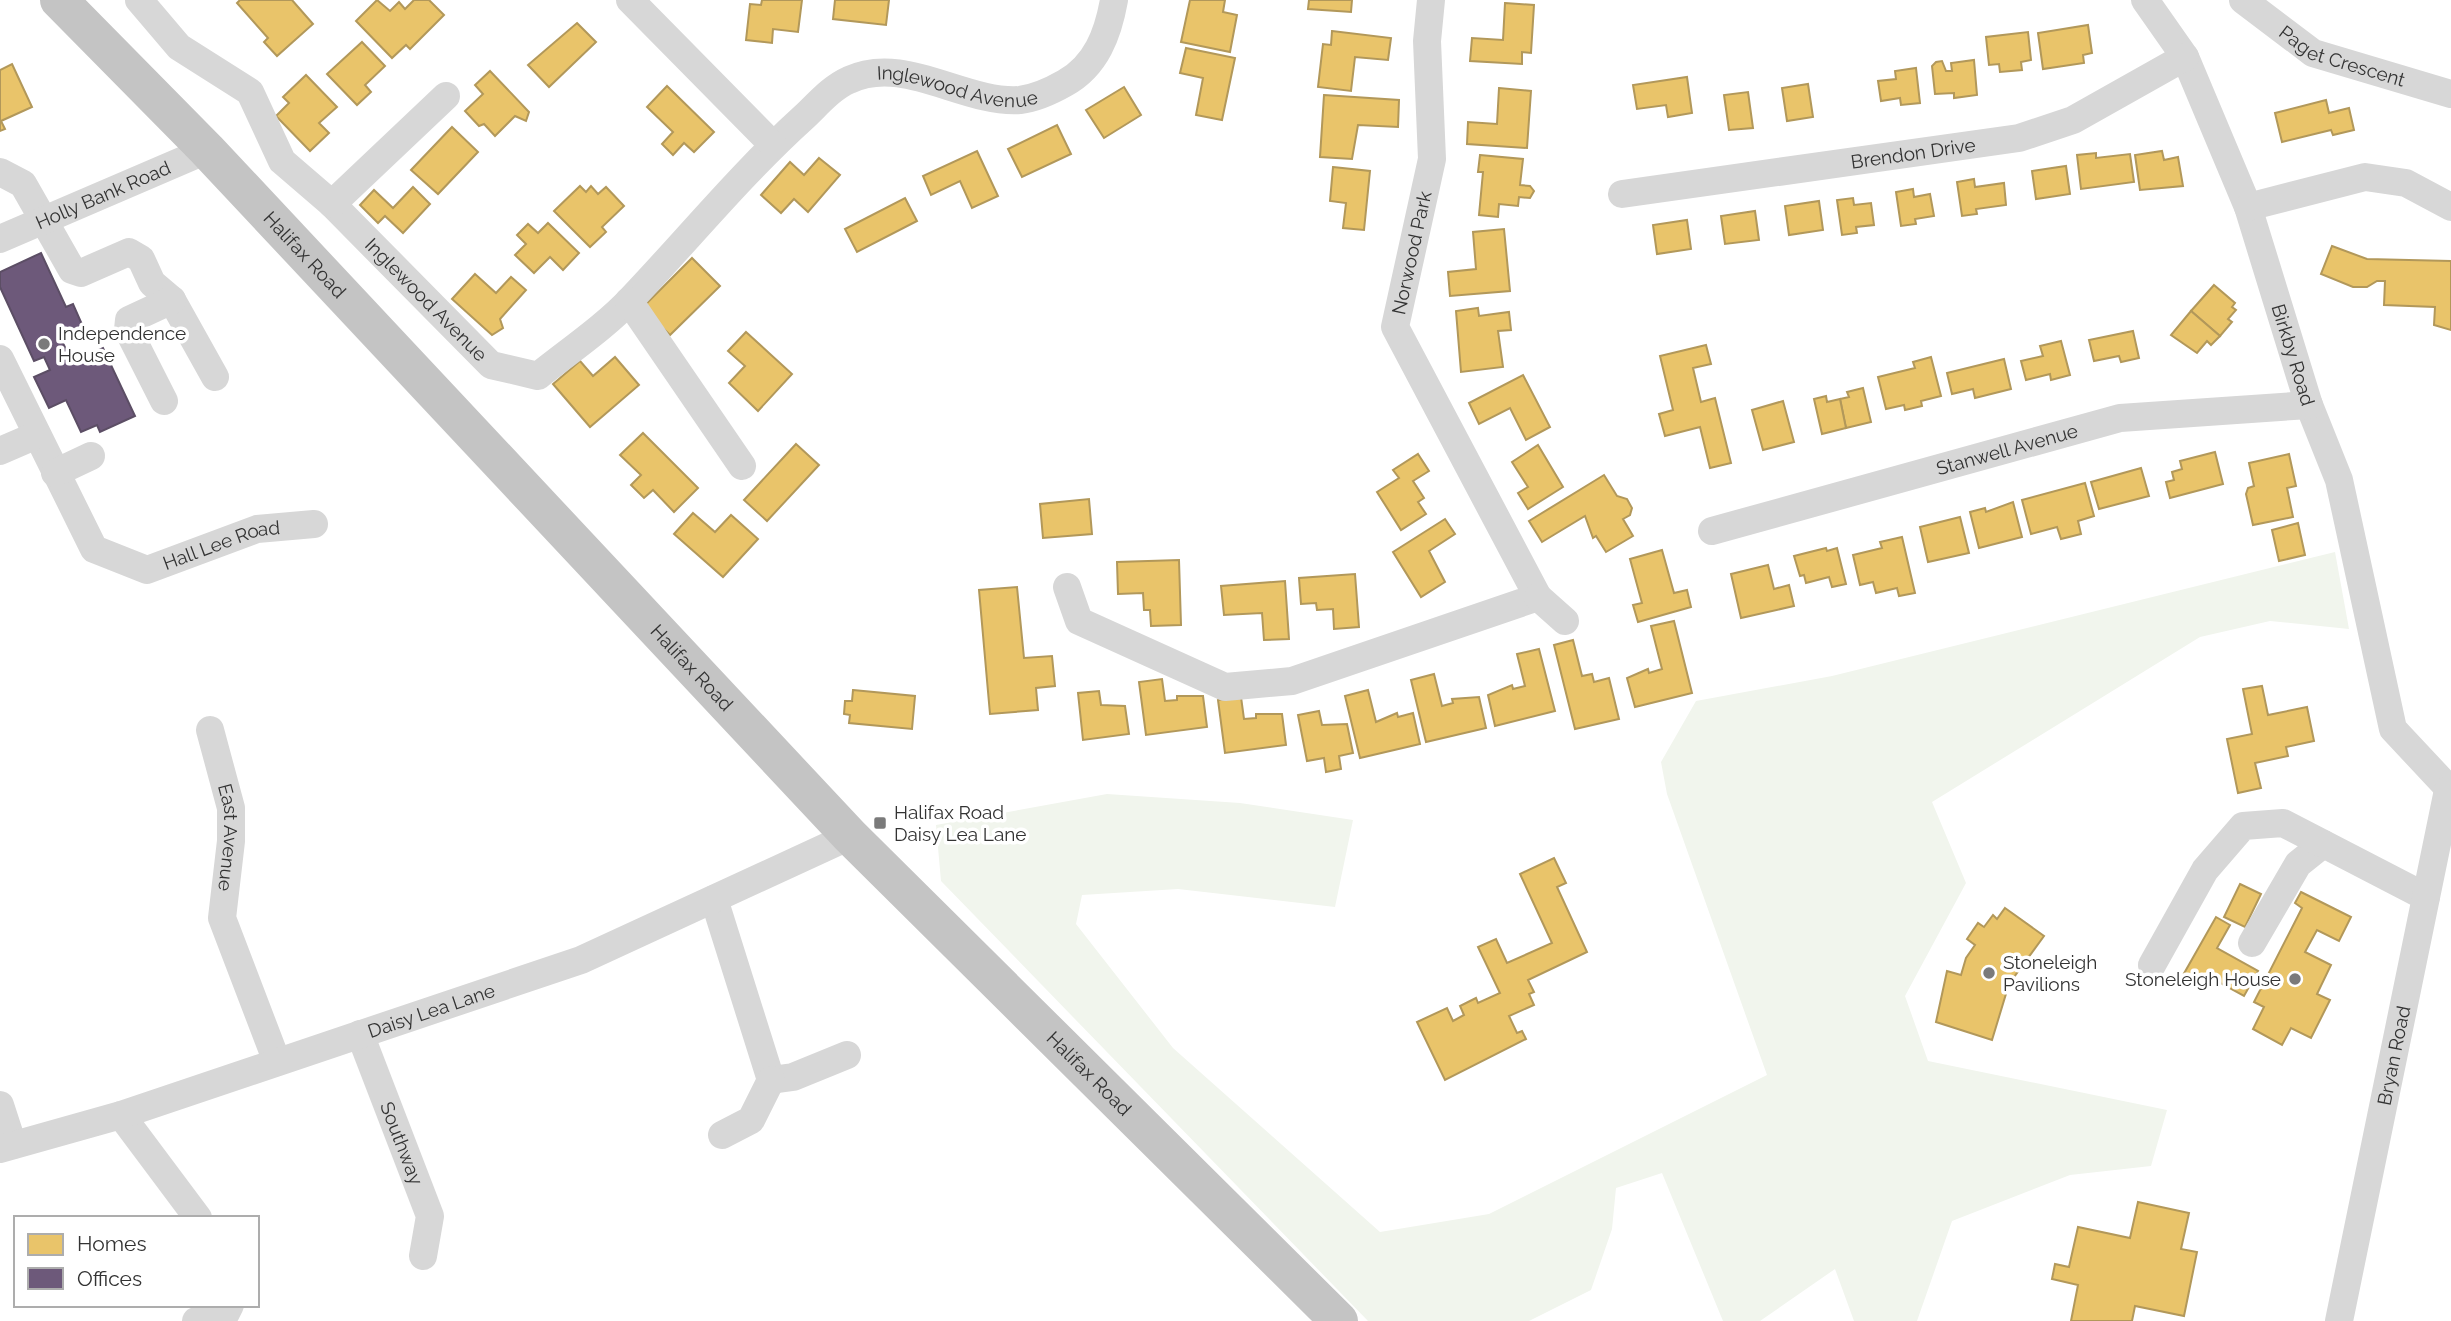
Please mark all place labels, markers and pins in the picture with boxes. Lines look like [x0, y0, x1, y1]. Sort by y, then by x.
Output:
place label: Independence House [58, 322, 186, 366]
marker: Independence House [36, 336, 52, 352]
place label: Halifax Road Daisy Lea Lane [894, 801, 1027, 845]
marker: Halifax Road Daisy Lea Lane [872, 815, 888, 831]
place label: Stoneleigh Pavilions [2003, 951, 2097, 995]
marker: Stoneleigh Pavilions [1981, 965, 1997, 981]
place label: Stoneleigh House [2125, 968, 2281, 990]
marker: Stoneleigh House [2287, 971, 2303, 987]

